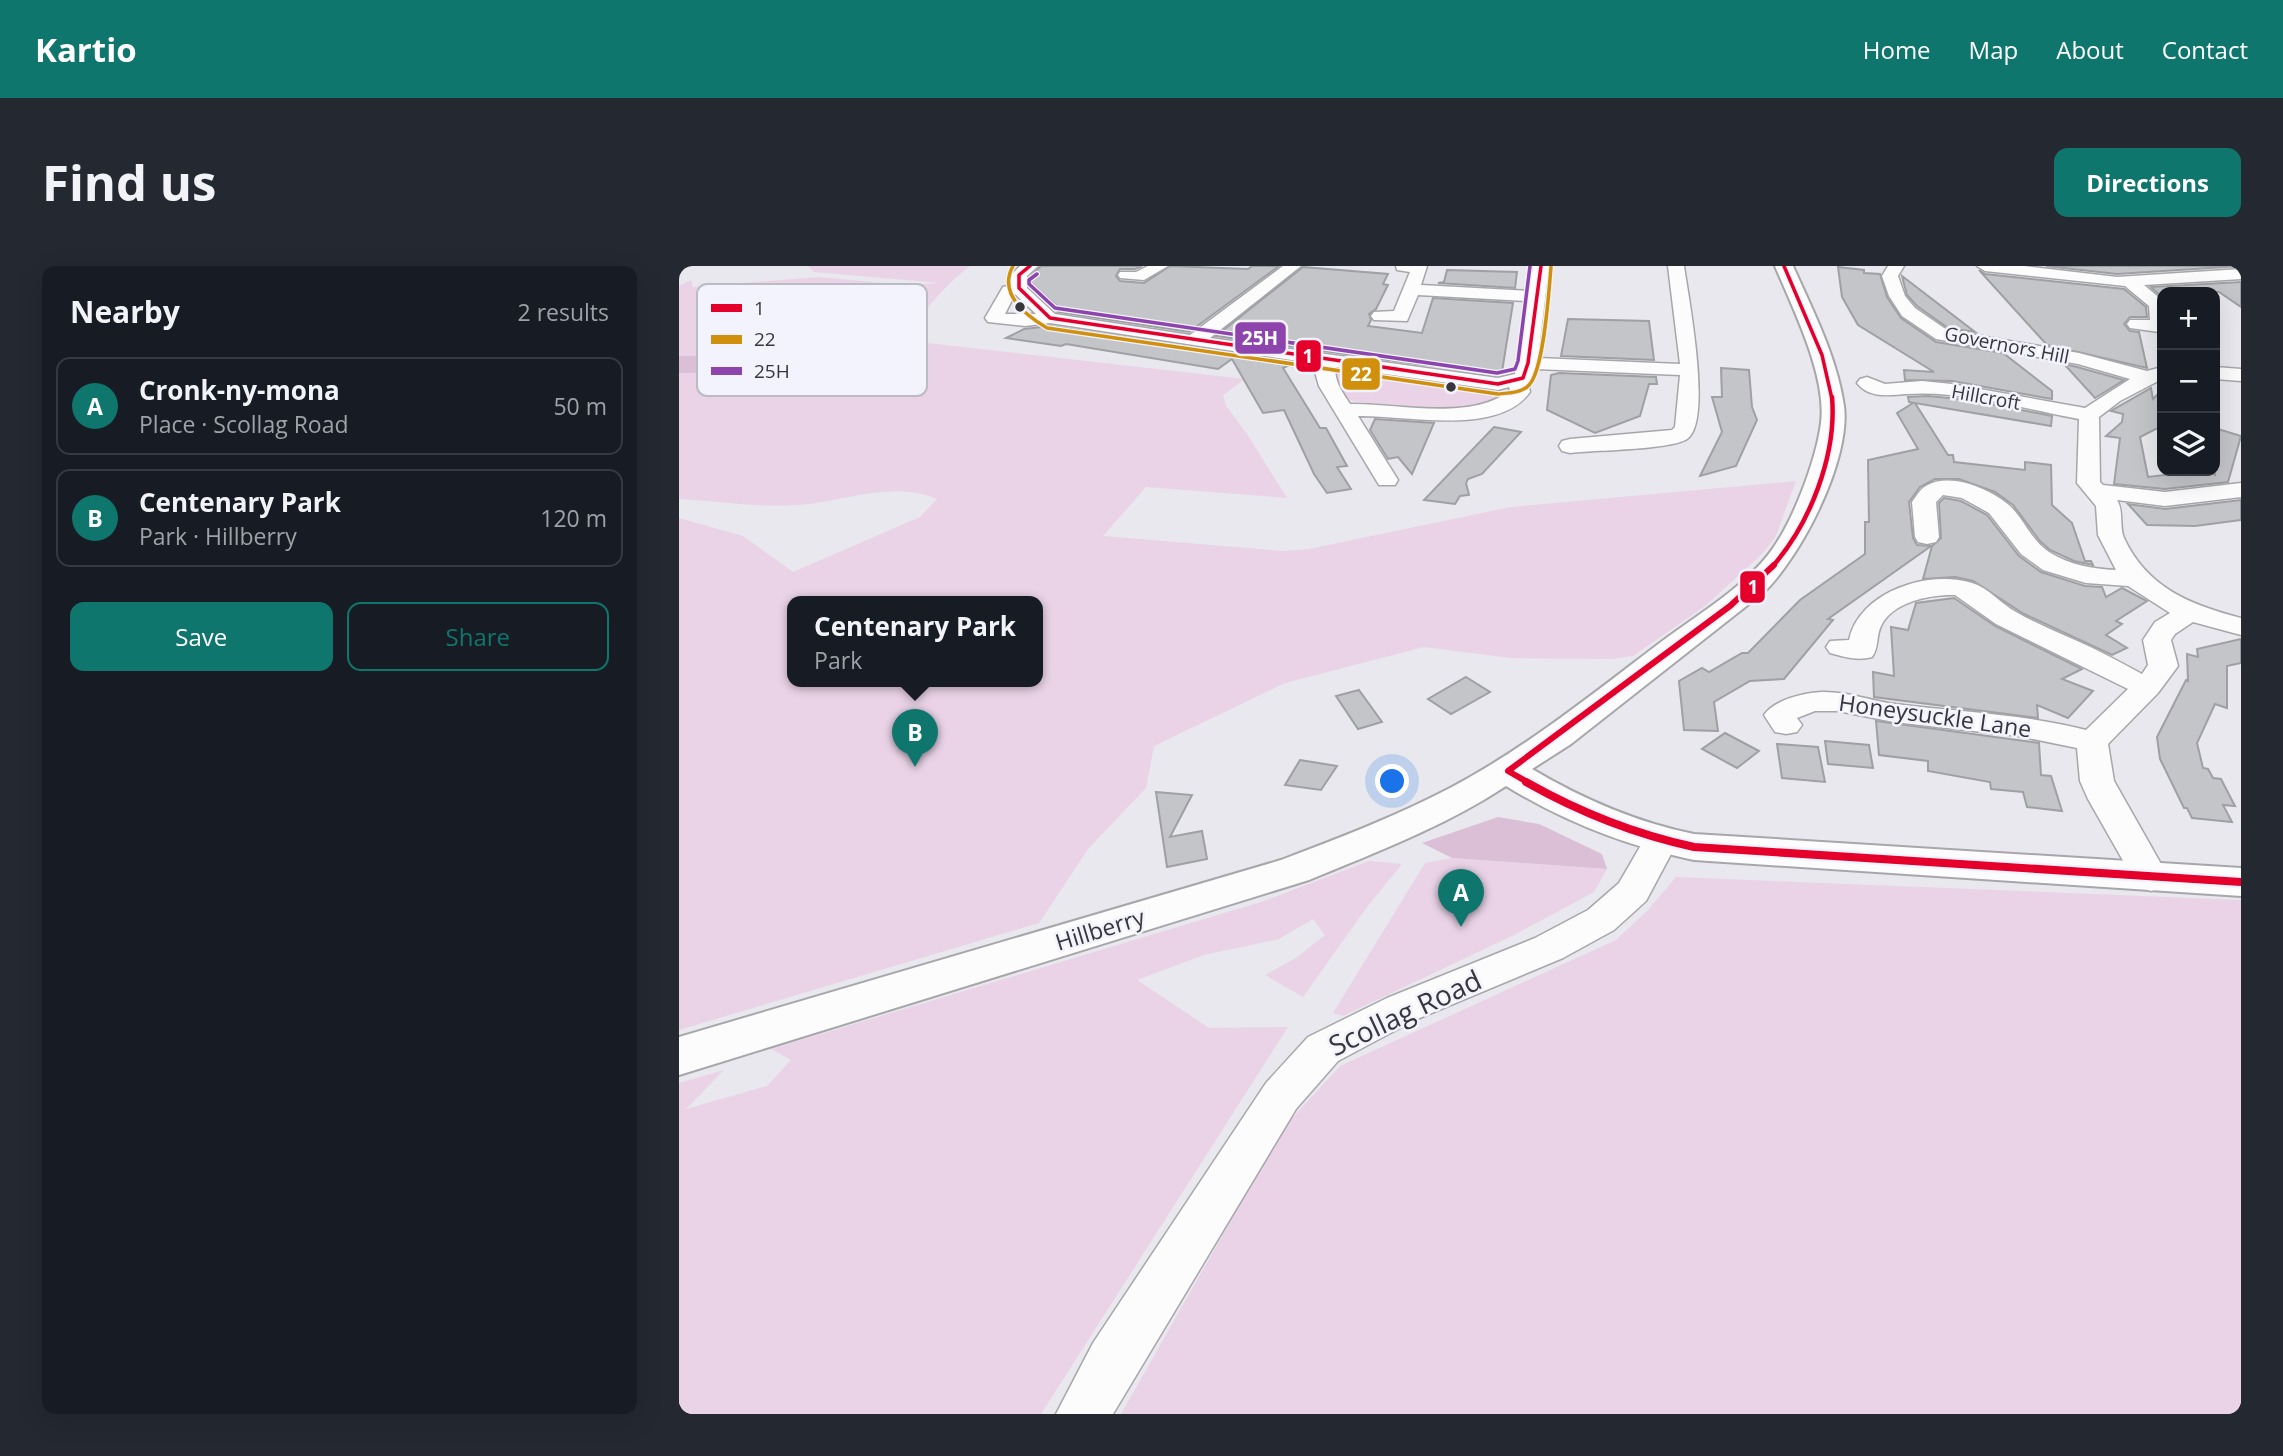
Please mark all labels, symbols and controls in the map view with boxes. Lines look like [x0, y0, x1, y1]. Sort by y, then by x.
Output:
text: Kartio [35, 27, 137, 72]
text: Home [1863, 33, 1931, 66]
text: Map [1969, 33, 2018, 66]
text: About [2056, 33, 2124, 66]
text: Contact [2162, 33, 2248, 66]
button: Directions [2054, 148, 2241, 217]
text: Find us [42, 149, 216, 215]
legend [697, 284, 927, 396]
map controls [2157, 287, 2220, 476]
button: + [2157, 287, 2220, 350]
text: Nearby [70, 291, 180, 332]
text: 1 [754, 295, 765, 321]
text: 2 results [518, 296, 609, 328]
unlabelled marker [1013, 300, 1027, 314]
street label: Governors Hill [1942, 320, 2072, 370]
line badge: 25H [1234, 321, 1287, 355]
text: 25H [1242, 325, 1278, 351]
text: 22 [754, 326, 776, 352]
line badge: 1 [1295, 339, 1322, 373]
text: 1 [1303, 343, 1313, 369]
button: − [2157, 350, 2220, 413]
line badge: 22 [1341, 357, 1381, 391]
text: 25H [754, 358, 790, 384]
text: 22 [1350, 361, 1372, 387]
text: Cronk-ny-mona [139, 372, 340, 408]
street label: Hillcroft [1949, 378, 2023, 416]
unlabelled marker [1444, 380, 1458, 394]
text: A [87, 390, 103, 422]
text: 50 m [553, 390, 607, 422]
text: Place · Scollag Road [139, 408, 349, 440]
button: layers [2157, 413, 2220, 476]
text: Centenary Park [139, 484, 341, 520]
text: B [87, 502, 103, 534]
text: 120 m [540, 502, 607, 534]
text: Park · Hillberry [139, 520, 297, 552]
line badge: 1 [1739, 570, 1766, 604]
text: 1 [1748, 574, 1758, 600]
popup [787, 596, 1043, 687]
button: Save [70, 602, 333, 671]
button: Share [347, 602, 609, 671]
text: Centenary Park [814, 608, 1016, 644]
text: Park [814, 644, 862, 676]
street label: Honeysuckle Lane [1837, 686, 2033, 744]
pin: B [892, 709, 938, 767]
your location [1375, 764, 1409, 798]
pin: A [1438, 869, 1484, 927]
street label: Hillberry [1051, 900, 1149, 958]
street label: Scollag Road [1322, 960, 1487, 1064]

